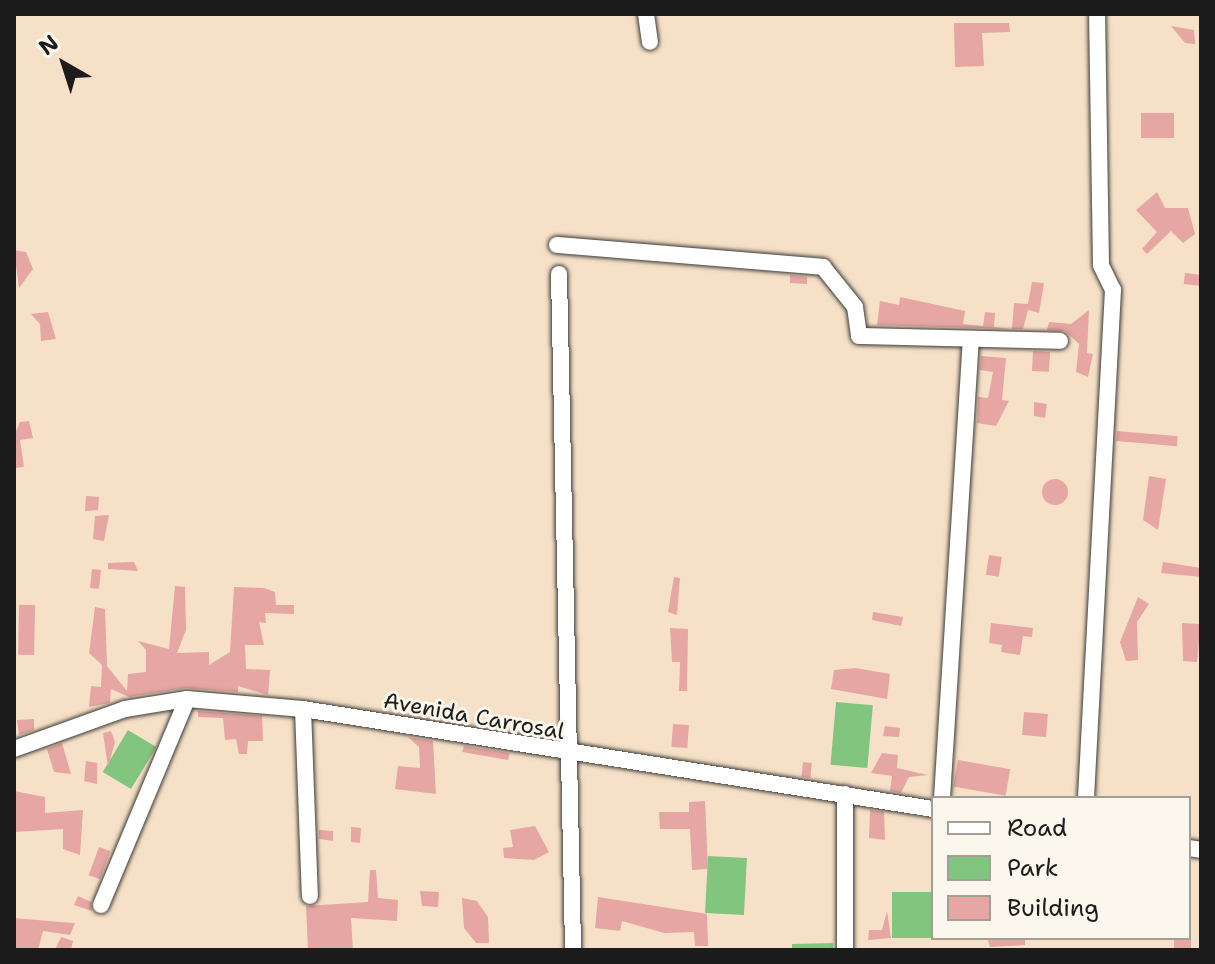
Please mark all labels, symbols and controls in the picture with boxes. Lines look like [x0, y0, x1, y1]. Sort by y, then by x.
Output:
north arrow [24, 24, 104, 104]
text: N [33, 28, 64, 62]
street label: Avenida Carrosal [382, 687, 566, 745]
legend [931, 796, 1191, 940]
text: Road [1007, 812, 1067, 844]
text: Park [1007, 852, 1059, 884]
text: Building [1007, 892, 1099, 924]

